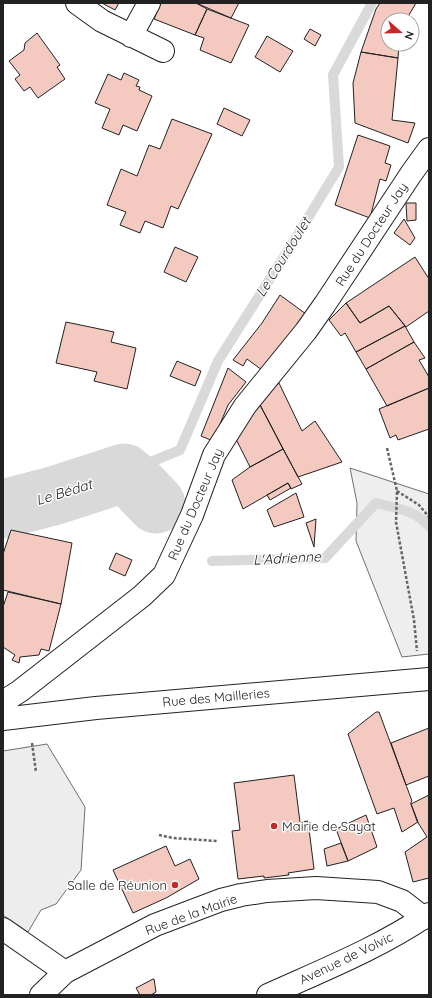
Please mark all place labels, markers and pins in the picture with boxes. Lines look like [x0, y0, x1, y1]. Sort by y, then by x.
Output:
place label: Mairie de Sayat [282, 818, 376, 834]
marker: Mairie de Sayat [269, 821, 279, 831]
place label: Salle de Réunion [67, 877, 167, 893]
marker: Salle de Réunion [170, 880, 180, 890]

